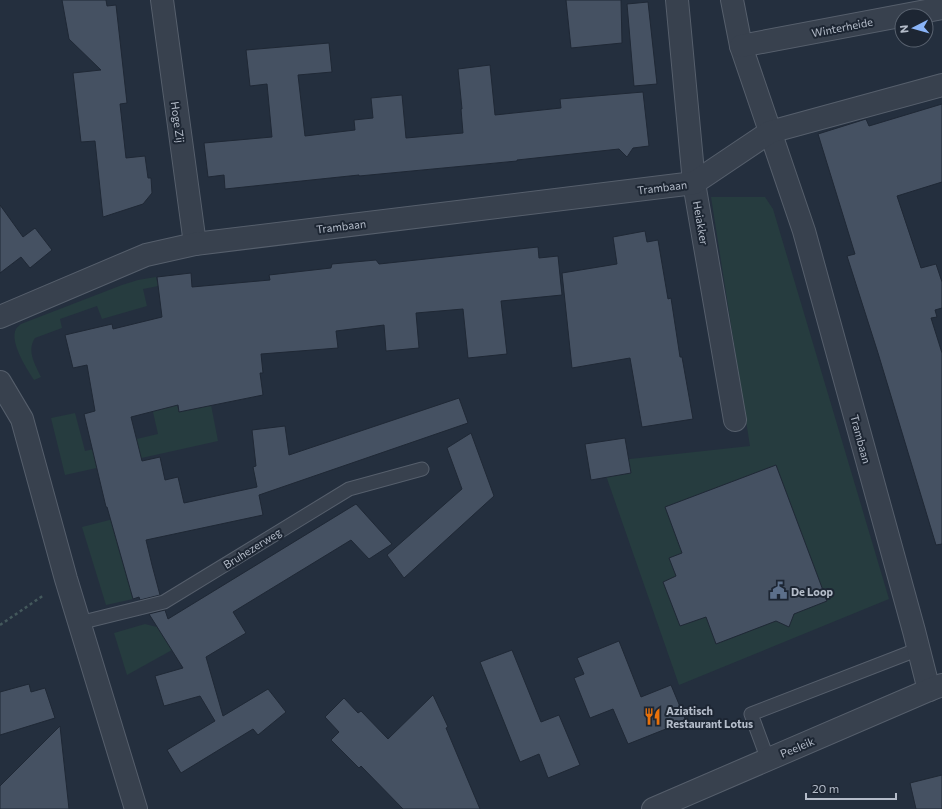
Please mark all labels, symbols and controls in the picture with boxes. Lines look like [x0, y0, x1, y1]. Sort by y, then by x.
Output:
north arrow [894, 8, 934, 48]
street label: Winterheide [810, 15, 874, 39]
text: N [897, 24, 910, 34]
street label: Hoge Zij [169, 100, 187, 144]
street label: Trambaan [636, 177, 688, 197]
street label: Heiakker [691, 200, 711, 247]
street label: Trambaan [315, 216, 367, 236]
street label: Trambaan [848, 413, 874, 465]
street label: Bruhezerweg [221, 525, 283, 571]
public building icon: De Loop [768, 581, 788, 601]
place label: De Loop [791, 585, 833, 598]
place label: Aziatisch Restaurant Lotus [666, 704, 753, 730]
restaurant icon: Aziatisch Restaurant Lotus [643, 706, 663, 726]
street label: Peeleik [778, 734, 816, 760]
scale bar [806, 775, 896, 801]
text: 20 m [812, 781, 839, 795]

